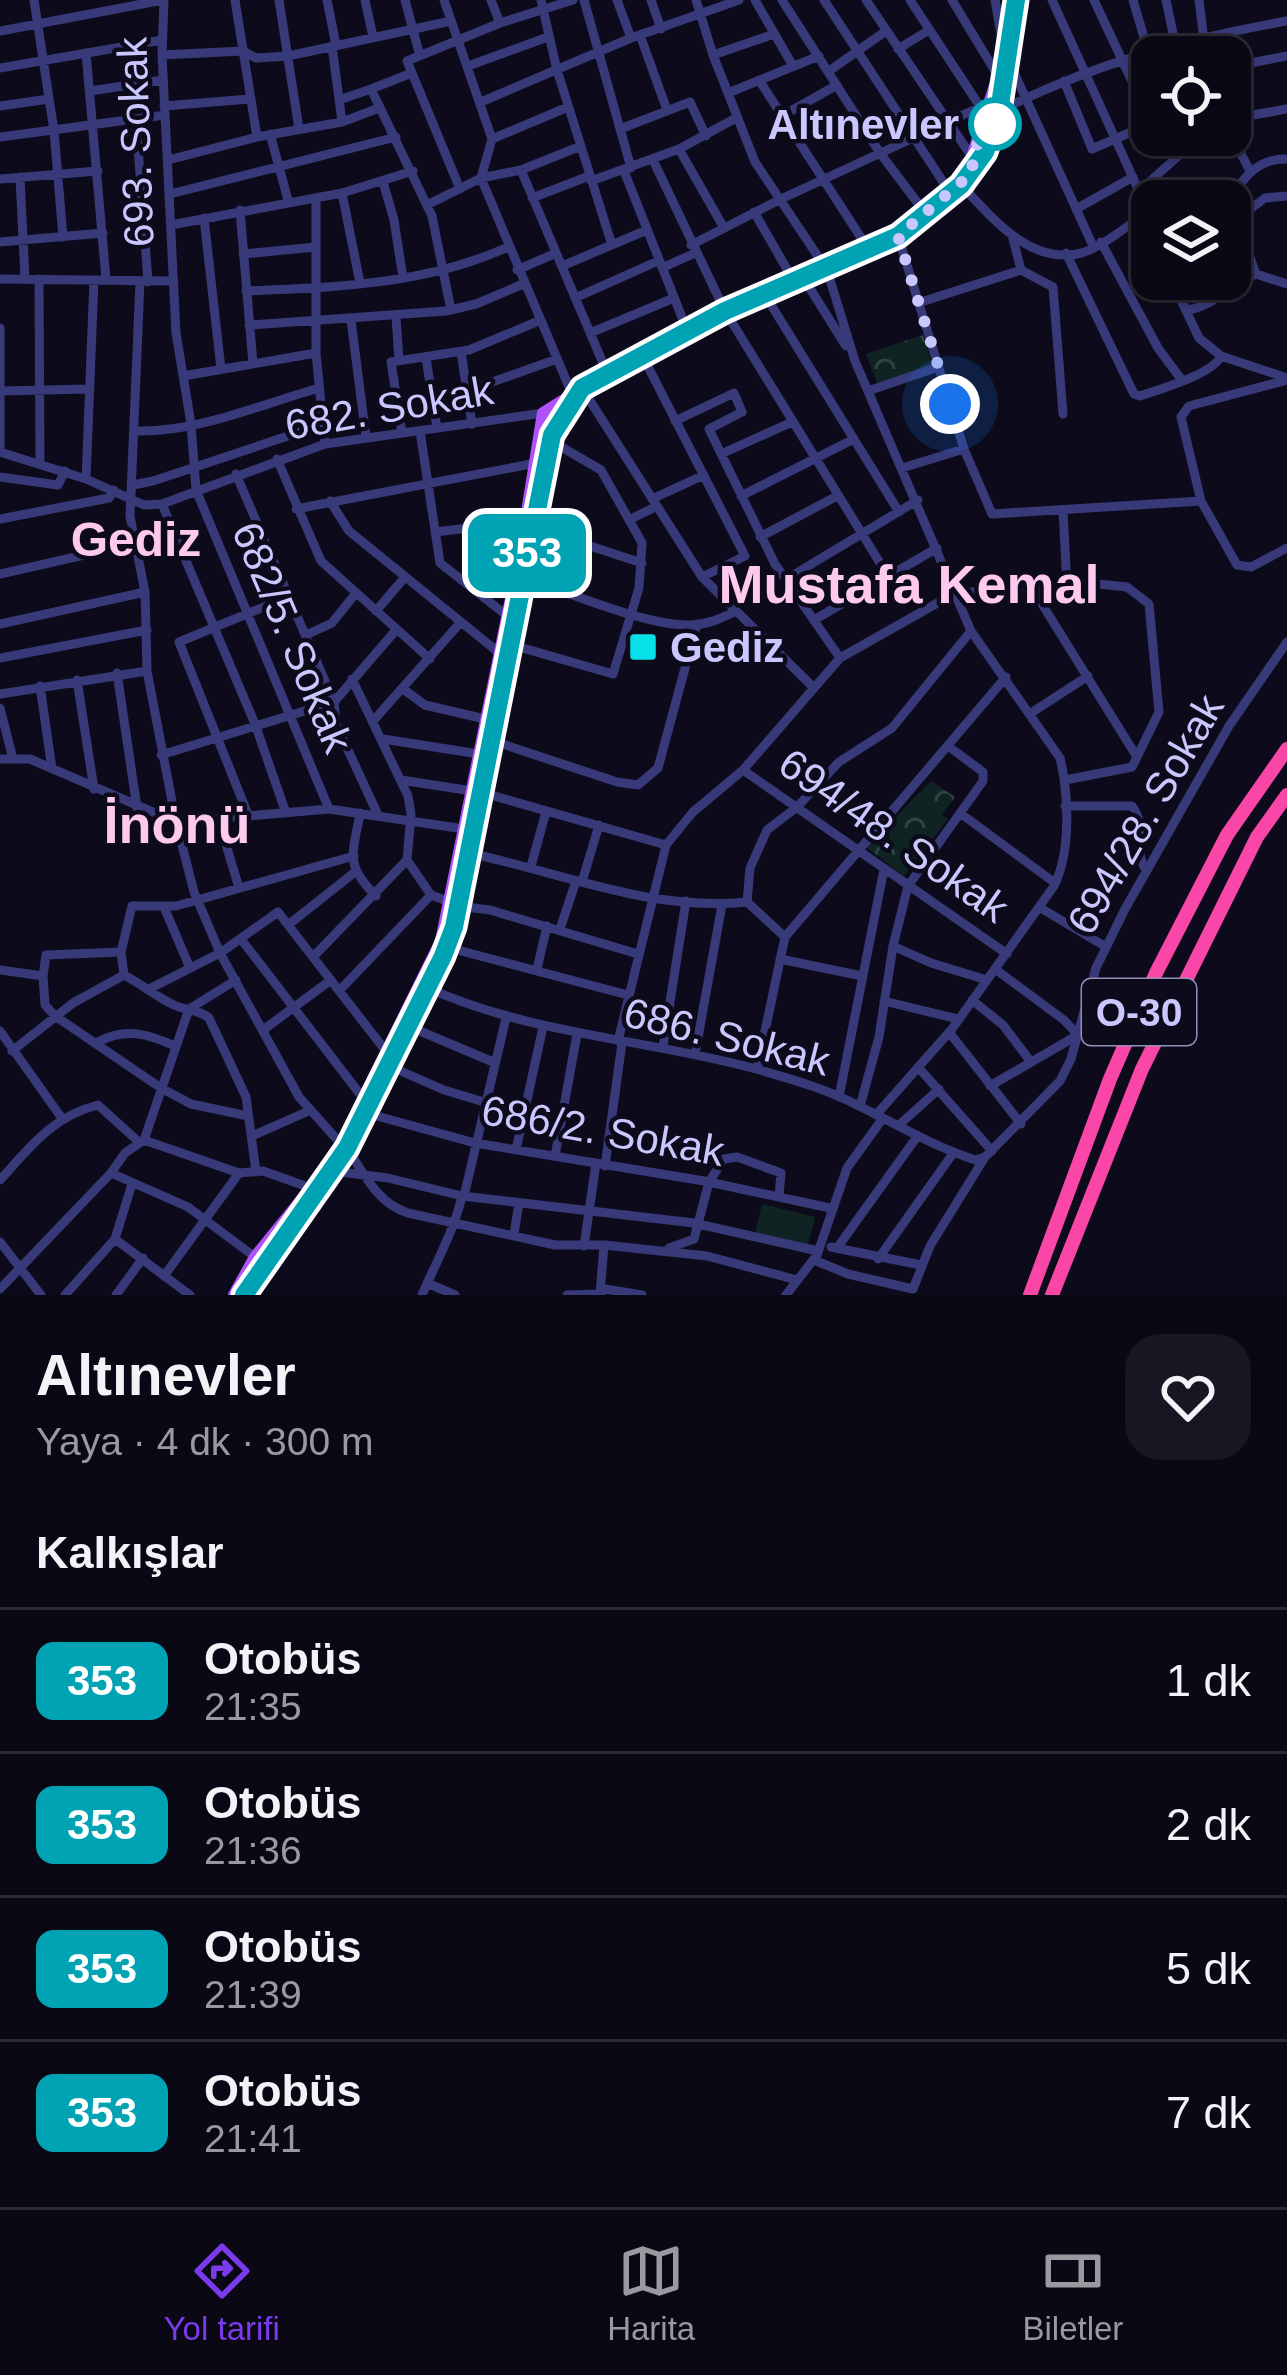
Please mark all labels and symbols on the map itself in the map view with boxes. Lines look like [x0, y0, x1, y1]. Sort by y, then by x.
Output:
street label: 693. Sokak [108, 35, 163, 248]
marker: Altınevler [970, 99, 1020, 149]
place label: Altınevler [768, 101, 959, 148]
street label: 682. Sokak [282, 366, 498, 449]
your location [920, 374, 980, 434]
district label: Gediz [71, 513, 201, 566]
line badge: 353 [458, 514, 596, 592]
street label: 682/5. Sokak [223, 515, 362, 760]
district label: Mustafa Kemal [718, 554, 1100, 614]
place label: Gediz [670, 624, 784, 671]
marker: Gediz [627, 631, 659, 663]
street label: 694/28. Sokak [1058, 685, 1233, 942]
street label: 694/48. Sokak [770, 739, 1018, 932]
district label: İnönü [104, 794, 250, 854]
road number: O-30 [1082, 979, 1196, 1045]
street label: 686. Sokak [619, 988, 835, 1085]
street label: 686/2. Sokak [478, 1086, 729, 1175]

